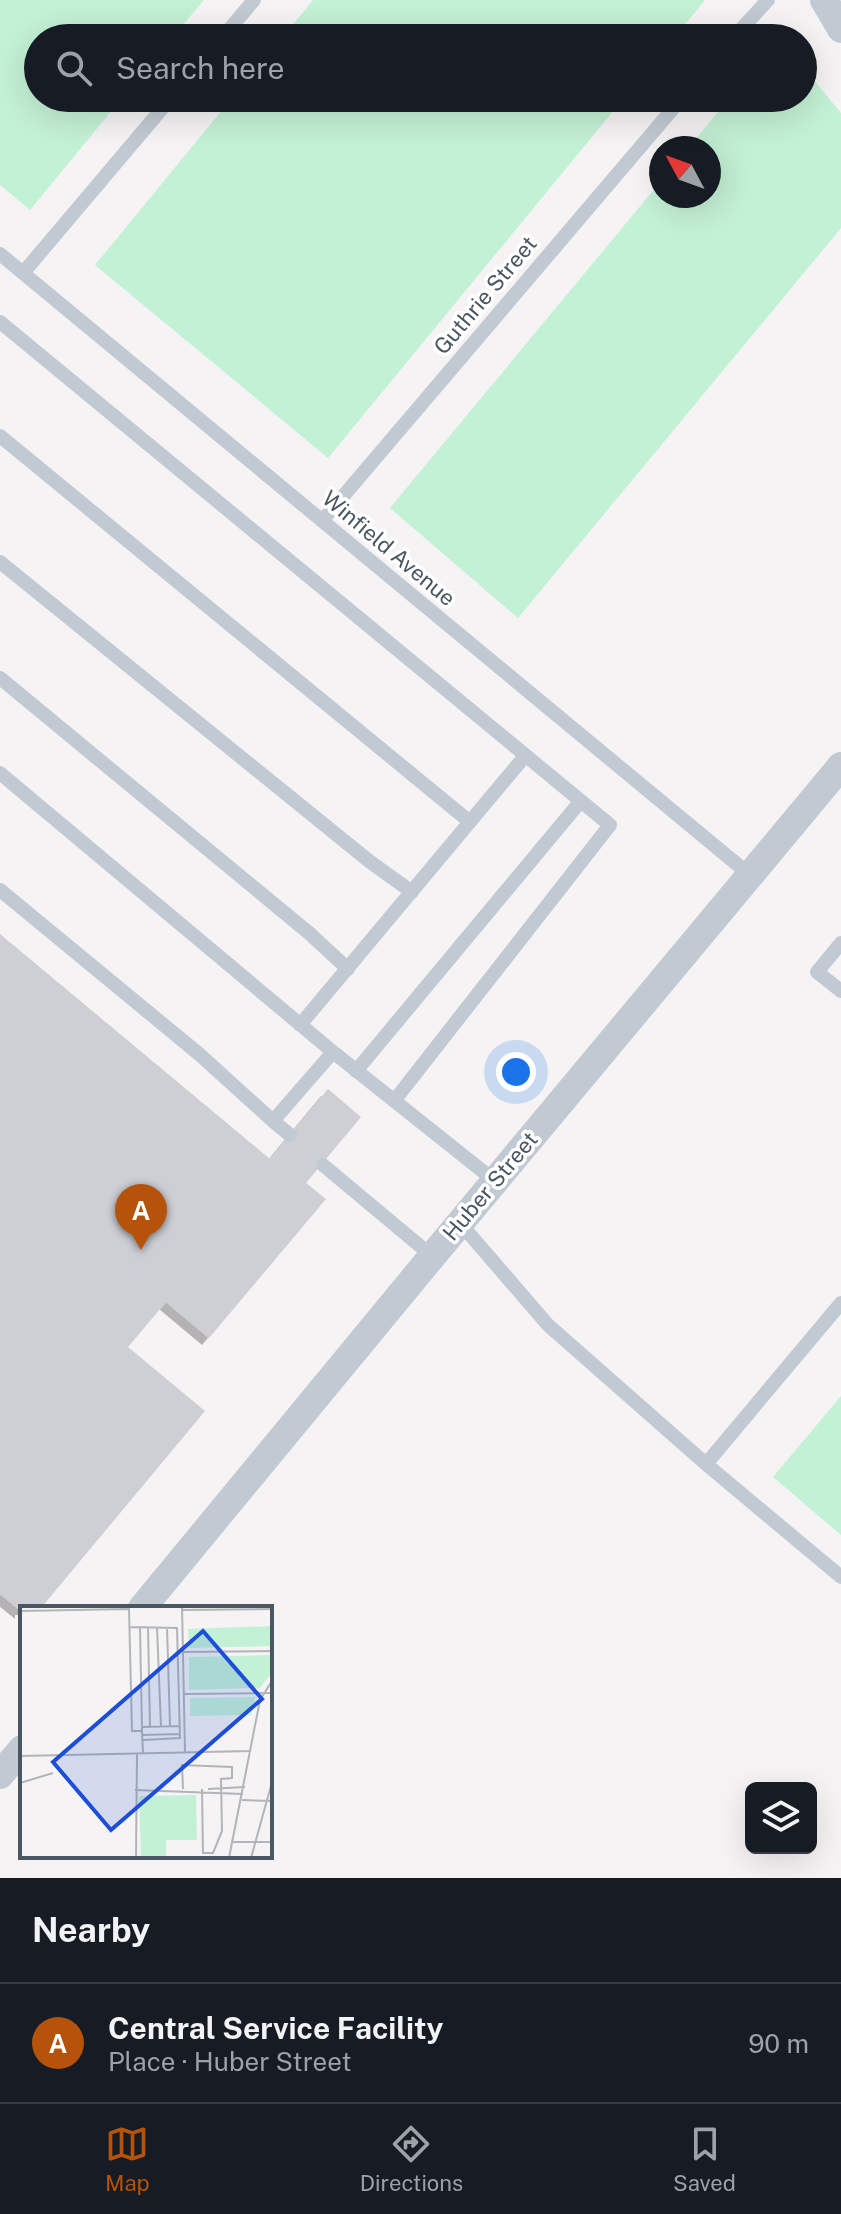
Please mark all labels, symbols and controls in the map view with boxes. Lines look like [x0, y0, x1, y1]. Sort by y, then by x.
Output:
search box [24, 24, 817, 112]
icon: search [52, 46, 96, 90]
text: Search here [116, 50, 284, 86]
north arrow [649, 136, 721, 208]
street label: Guthrie Street [428, 231, 542, 359]
street label: Winfield Avenue [317, 485, 461, 611]
your location [496, 1052, 536, 1092]
street label: Huber Street [437, 1126, 543, 1246]
pin: A [115, 1184, 167, 1250]
inset map [20, 1606, 272, 1858]
map controls [745, 1782, 817, 1854]
button: layers [745, 1782, 817, 1854]
text: Nearby [32, 1910, 150, 1950]
text: Central Service Facility [108, 2010, 443, 2046]
text: A [49, 2028, 67, 2059]
text: 90 m [748, 2028, 809, 2059]
text: Place · Huber Street [108, 2046, 352, 2077]
tab: Map [105, 2122, 150, 2196]
tab: Directions [360, 2122, 463, 2196]
tab: Saved [673, 2122, 736, 2196]

